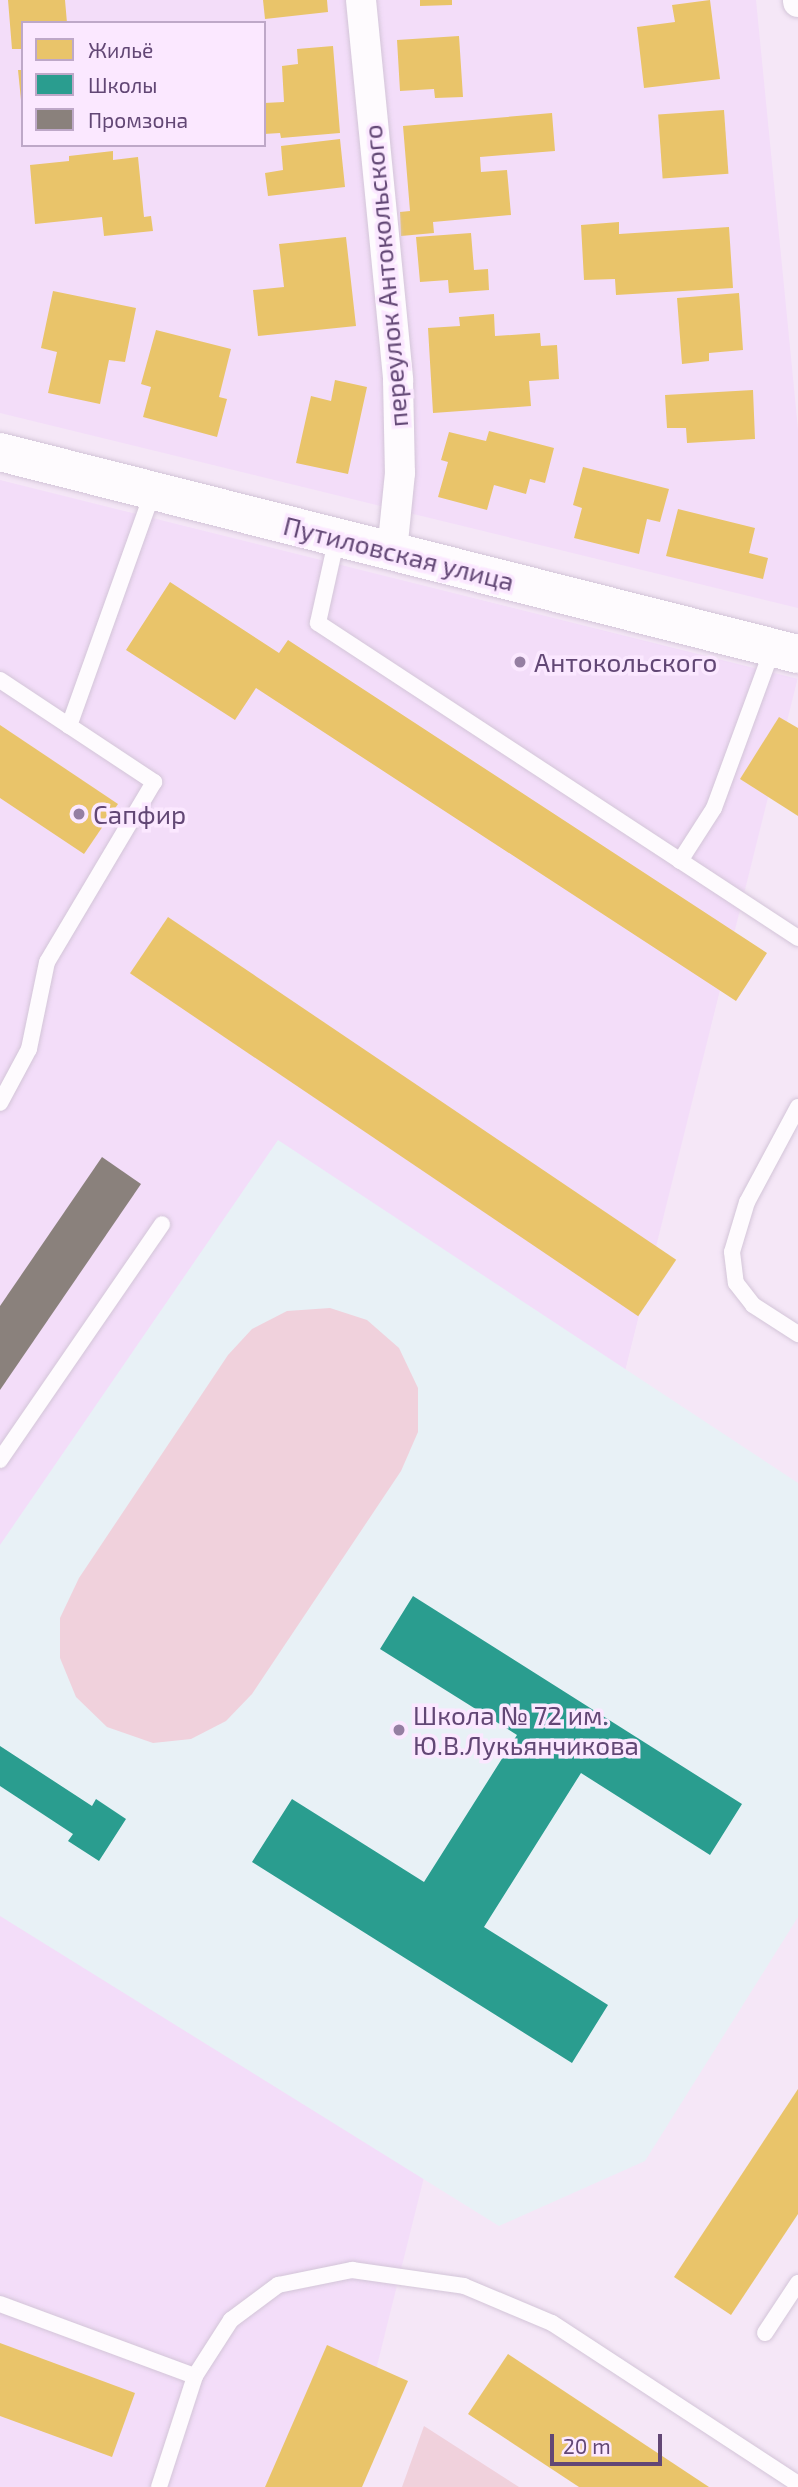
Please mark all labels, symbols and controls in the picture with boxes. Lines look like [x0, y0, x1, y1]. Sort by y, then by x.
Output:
legend [21, 21, 266, 147]
text: Жильё [88, 37, 153, 62]
text: Школы [88, 72, 157, 97]
text: Промзона [88, 107, 188, 132]
street label: переулок Антокольского [356, 123, 414, 429]
street label: Путиловская улица [280, 509, 518, 597]
place label: Антокольского [534, 646, 717, 678]
marker: Антокольского [512, 654, 528, 670]
place label: Сапфир [93, 798, 186, 830]
marker: Сапфир [71, 806, 87, 822]
place label: Школа № 72 им. Ю.В.Лукьянчикова [413, 1699, 639, 1760]
marker: Школа № 72 им. Ю.В.Лукьянчикова [391, 1722, 407, 1738]
scale bar [553, 2420, 665, 2464]
text: 20 m [563, 2433, 611, 2458]

